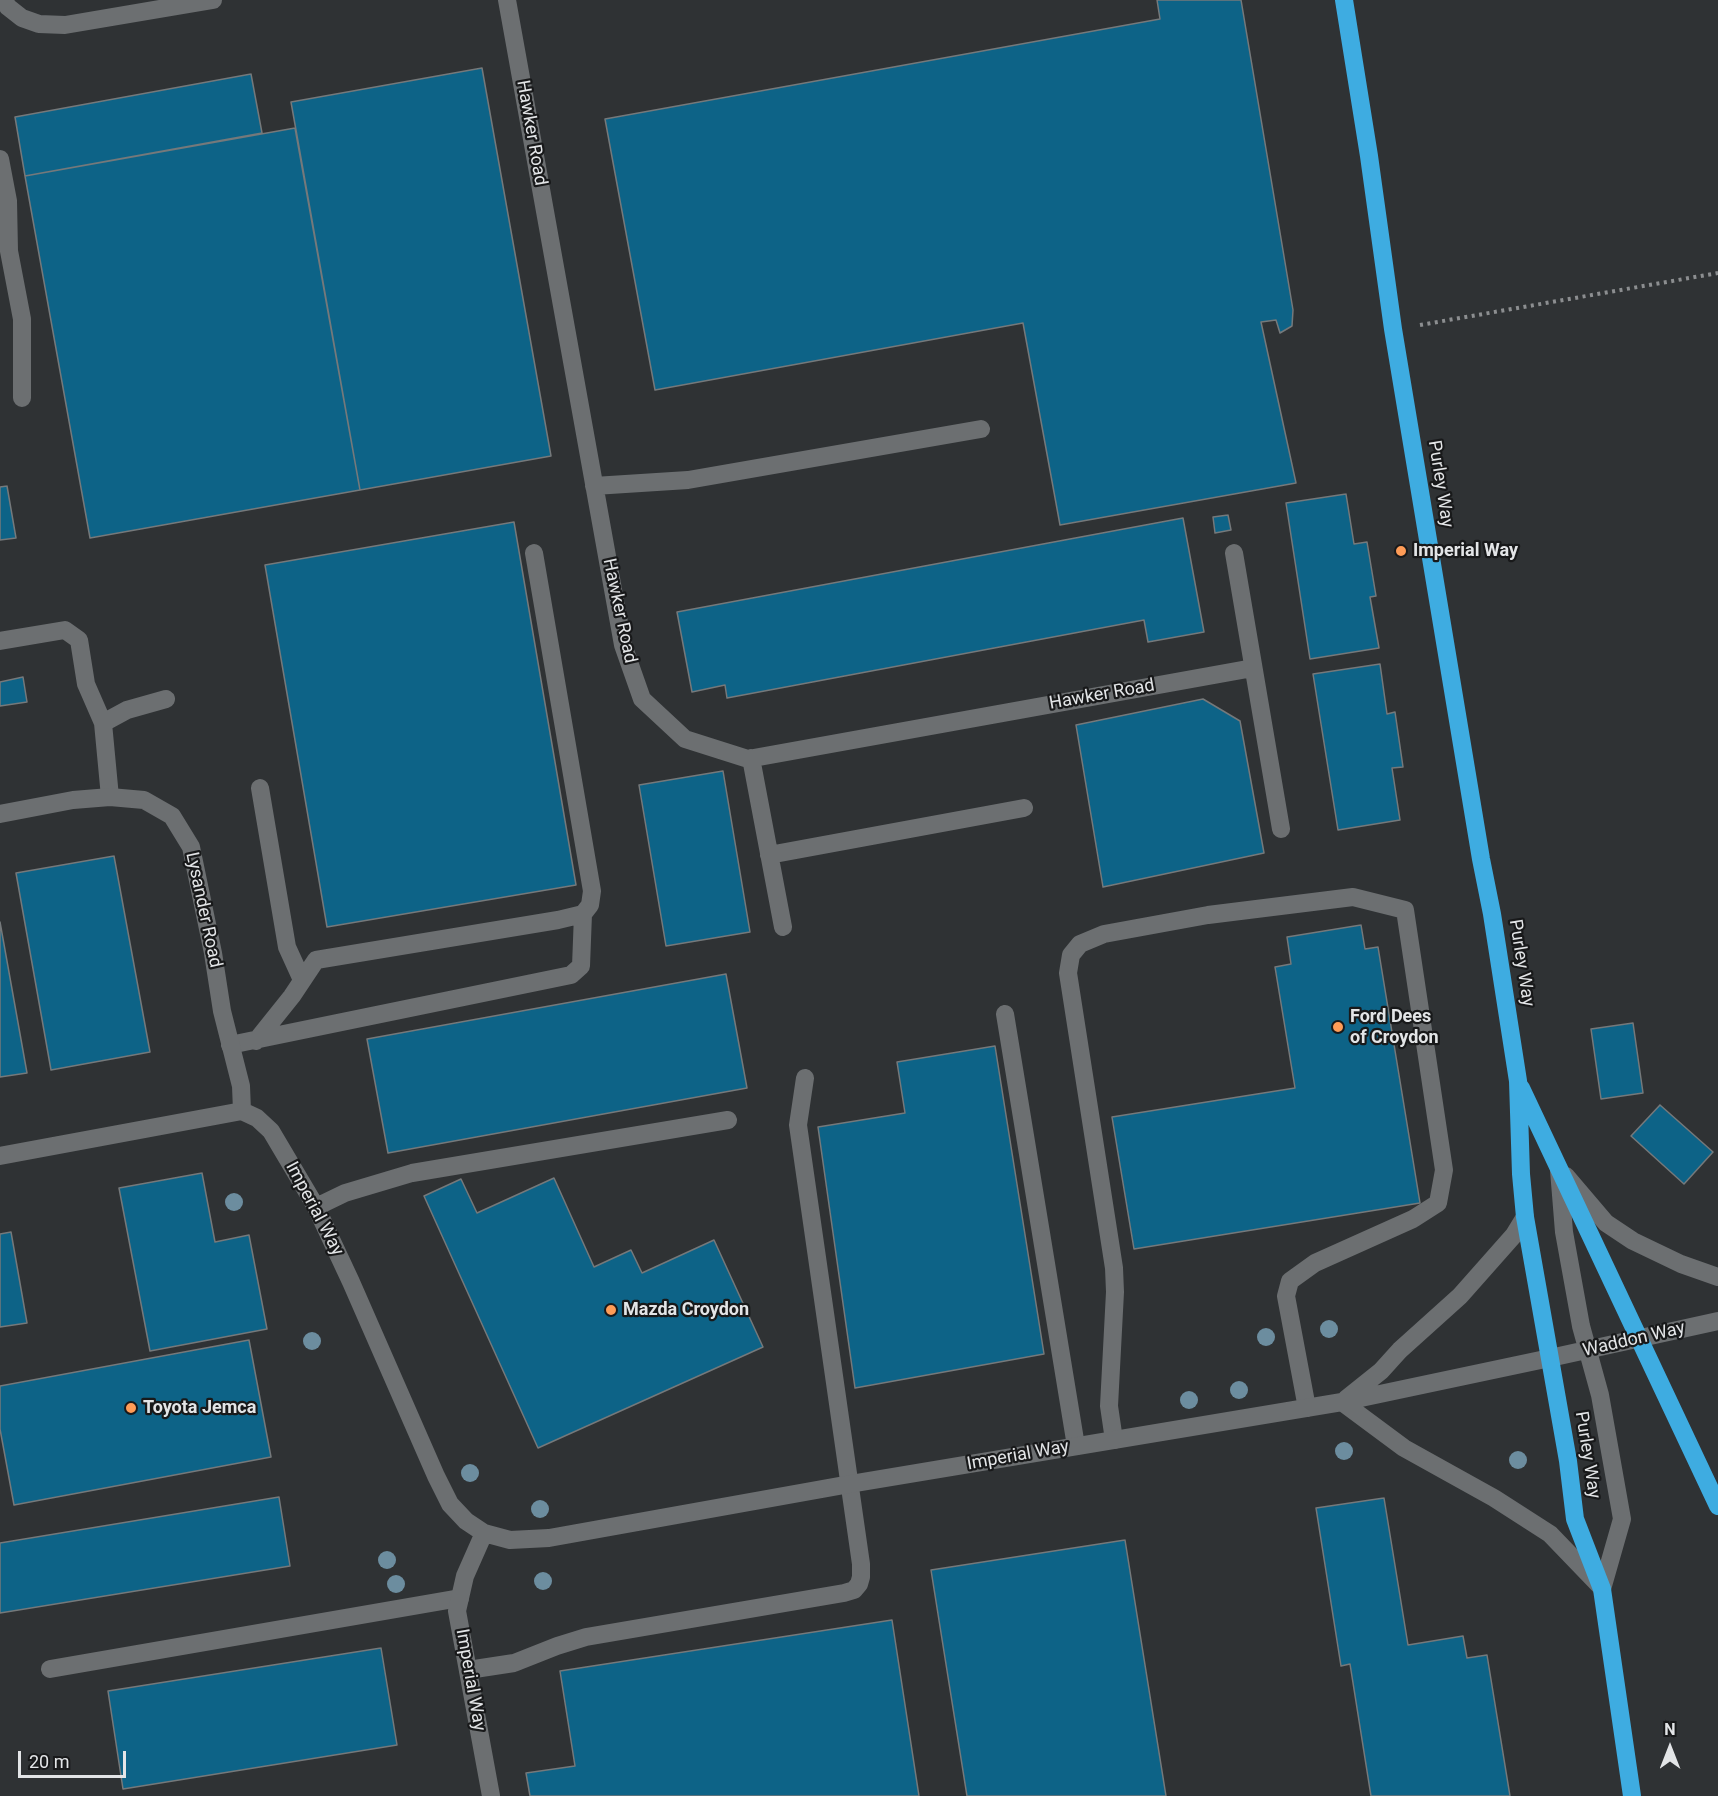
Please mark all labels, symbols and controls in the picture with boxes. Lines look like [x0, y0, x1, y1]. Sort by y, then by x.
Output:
street label: Hawker Road [511, 79, 551, 187]
street label: Purley Way [1422, 439, 1458, 529]
place label: Imperial Way [1413, 540, 1518, 562]
marker: Imperial Way [1394, 544, 1408, 558]
street label: Hawker Road [597, 557, 641, 665]
street label: Hawker Road [1048, 675, 1156, 715]
street label: Lysander Road [180, 850, 226, 970]
street label: Purley Way [1503, 918, 1539, 1008]
place label: Ford Dees of Croydon [1350, 1006, 1439, 1048]
marker: Ford Dees of Croydon [1331, 1020, 1345, 1034]
street label: Imperial Way [280, 1158, 348, 1260]
place label: Mazda Croydon [623, 1299, 749, 1321]
marker: Mazda Croydon [604, 1303, 618, 1317]
street label: Waddon Way [1581, 1318, 1687, 1362]
place label: Toyota Jemca [143, 1397, 256, 1419]
marker: Toyota Jemca [124, 1401, 138, 1415]
street label: Purley Way [1569, 1410, 1605, 1500]
street label: Imperial Way [965, 1436, 1071, 1476]
street label: Imperial Way [450, 1627, 490, 1733]
north arrow [1640, 1718, 1700, 1778]
text: N [1664, 1720, 1676, 1739]
scale bar [21, 1739, 129, 1777]
text: 20 m [29, 1751, 69, 1772]

